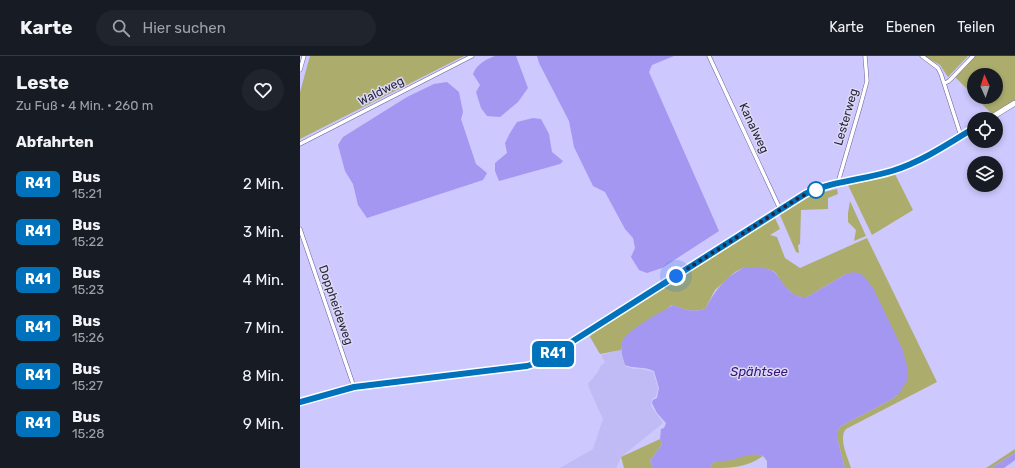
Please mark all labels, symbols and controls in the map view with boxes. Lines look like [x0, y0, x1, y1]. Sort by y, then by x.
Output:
search box [96, 10, 376, 46]
text: Karte [20, 16, 72, 39]
icon: search [110, 17, 132, 39]
text: Hier suchen [142, 19, 226, 37]
text: Karte [829, 19, 864, 36]
text: Ebenen [886, 19, 935, 36]
text: Teilen [957, 19, 995, 36]
north arrow [967, 68, 1003, 104]
map controls [967, 68, 1003, 192]
button: heart [242, 69, 284, 111]
text: Leste [16, 71, 69, 94]
street label: Waldweg [356, 74, 406, 108]
street label: Lesterweg [831, 87, 861, 147]
text: Zu Fuß · 4 Min. · 260 m [16, 98, 153, 113]
street label: Kanalweg [736, 101, 772, 155]
button: locate [967, 112, 1003, 148]
text: Abfahrten [16, 133, 94, 151]
button: layers [967, 156, 1003, 192]
text: Bus [72, 168, 100, 186]
text: R41 [25, 175, 51, 192]
text: 2 Min. [243, 175, 284, 193]
unlabelled marker [807, 181, 825, 199]
text: 15:21 [72, 186, 102, 201]
text: Bus [72, 216, 100, 234]
text: R41 [25, 223, 51, 240]
text: 3 Min. [243, 223, 284, 241]
text: 15:22 [72, 234, 104, 249]
street label: Doppheideweg [316, 263, 356, 347]
text: Bus [72, 264, 100, 282]
your location [666, 266, 686, 286]
text: R41 [25, 271, 51, 288]
text: 4 Min. [243, 271, 284, 289]
text: 15:23 [72, 282, 104, 297]
text: Bus [72, 312, 100, 330]
text: R41 [25, 319, 51, 336]
text: 7 Min. [244, 319, 284, 337]
text: 15:26 [72, 330, 104, 345]
line badge: R41 [530, 341, 576, 367]
text: R41 [540, 345, 566, 362]
text: Bus [72, 360, 100, 378]
water label: Spähtsee [730, 364, 788, 379]
text: R41 [25, 367, 51, 384]
text: 8 Min. [242, 367, 284, 385]
text: 15:27 [72, 378, 103, 393]
text: Bus [72, 408, 100, 426]
text: R41 [25, 415, 51, 432]
text: 9 Min. [243, 415, 284, 433]
text: 15:28 [72, 426, 105, 441]

